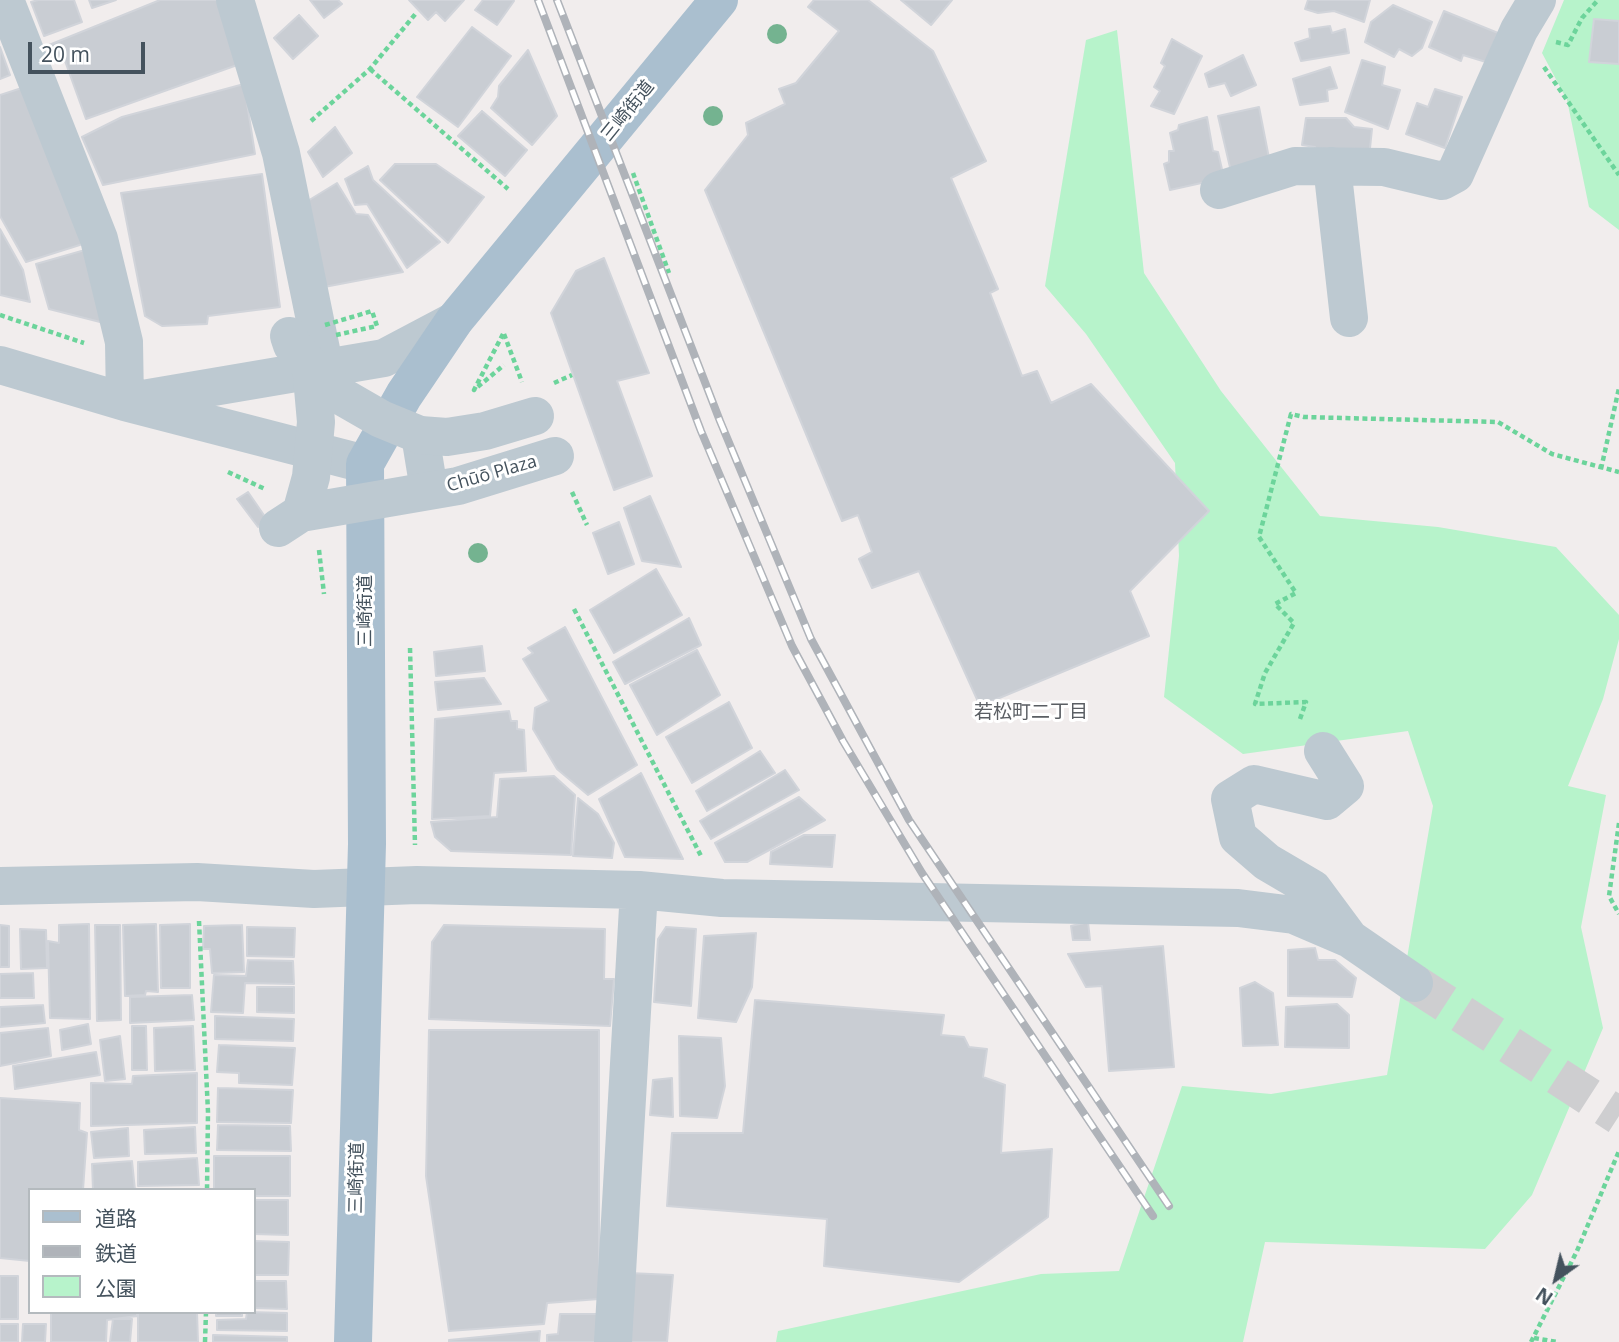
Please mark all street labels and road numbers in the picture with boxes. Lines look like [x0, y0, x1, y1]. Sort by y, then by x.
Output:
street label: 三崎街道 [597, 76, 659, 146]
street label: Chūō Plaza [444, 451, 540, 497]
street label: 三崎街道 [355, 575, 377, 647]
street label: 三崎街道 [346, 1142, 368, 1214]

